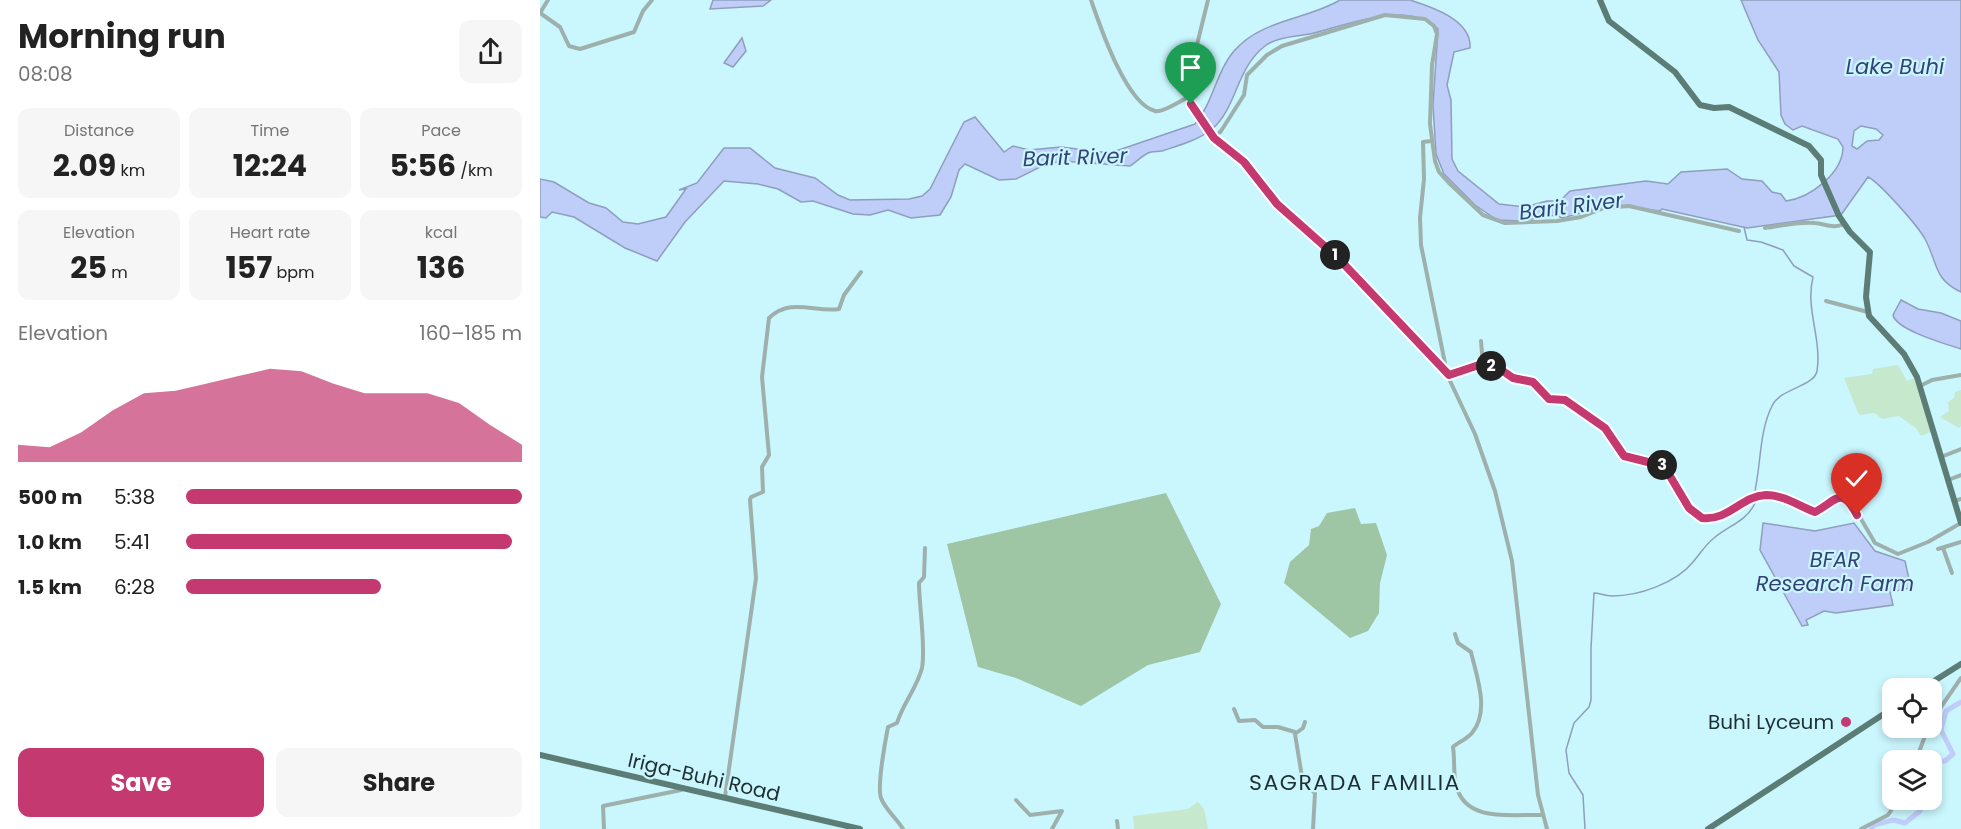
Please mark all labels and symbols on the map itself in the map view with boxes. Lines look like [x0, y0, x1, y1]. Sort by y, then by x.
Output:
pin [1165, 42, 1216, 104]
water label: Lake Buhi [1846, 52, 1945, 81]
water label: Barit River [1022, 141, 1129, 173]
water label: Barit River [1517, 185, 1626, 227]
pin: 1 [1320, 240, 1350, 270]
pin: 2 [1476, 351, 1506, 381]
pin: 3 [1647, 450, 1677, 480]
pin [1831, 453, 1882, 515]
water label: BFAR Research Farm [1756, 545, 1914, 598]
place label: Buhi Lyceum [1708, 708, 1834, 736]
marker: Buhi Lyceum [1839, 715, 1853, 729]
street label: Iriga-Buhi Road [625, 746, 783, 808]
district label: SAGRADA FAMILIA [1249, 767, 1461, 798]

